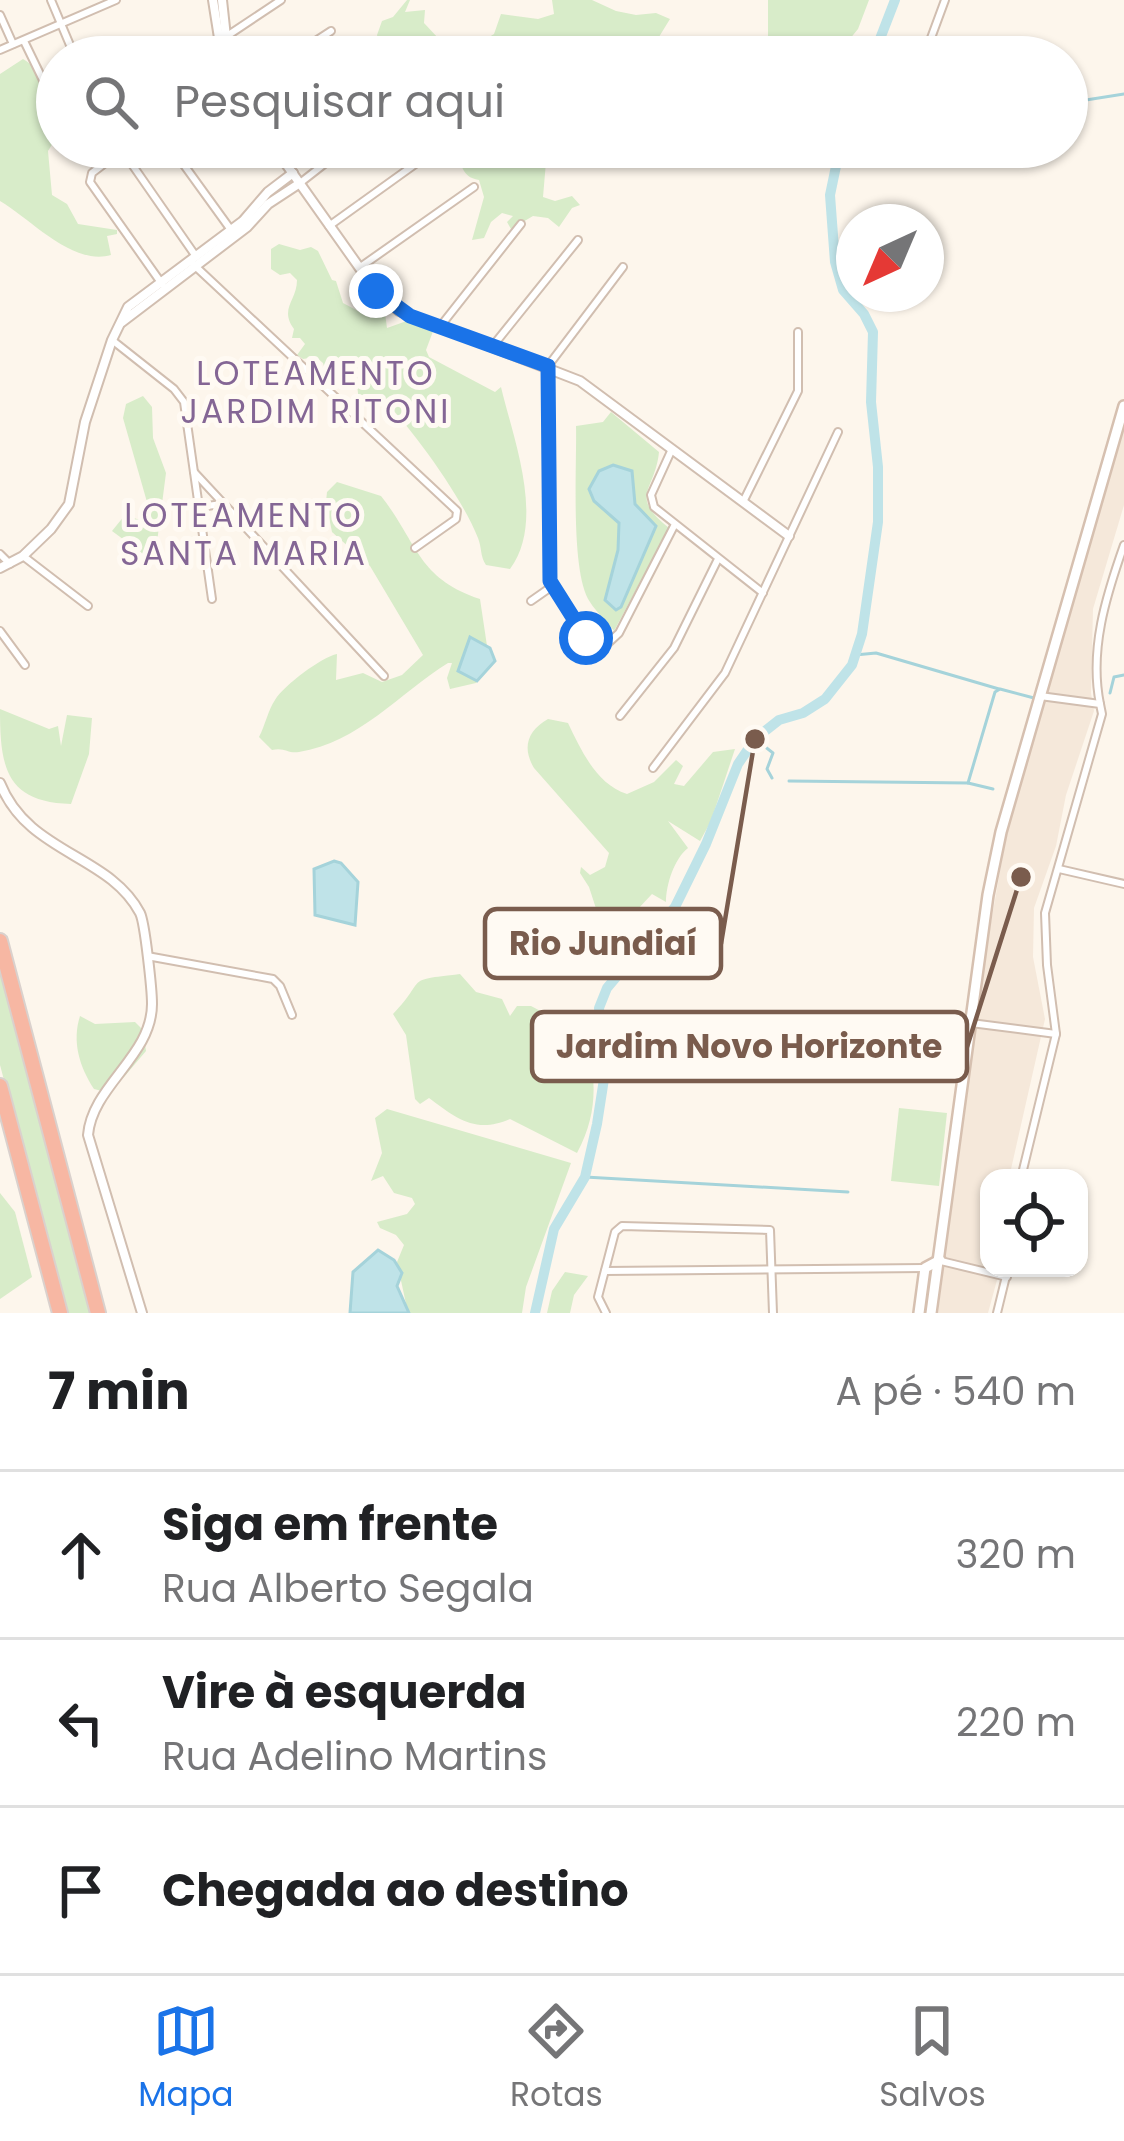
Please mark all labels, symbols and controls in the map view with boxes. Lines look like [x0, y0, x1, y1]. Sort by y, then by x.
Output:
search box [36, 36, 1088, 168]
icon: search [78, 69, 144, 135]
text: Pesquisar aqui [174, 70, 505, 133]
north arrow [836, 204, 944, 312]
route end [349, 264, 403, 318]
district label: LOTEAMENTO JARDIM RITONI [181, 350, 451, 435]
district label: LOTEAMENTO SANTA MARIA [120, 492, 368, 577]
route start [559, 611, 613, 665]
callout: Rio Jundiaí [485, 909, 721, 978]
text: Rio Jundiaí [509, 920, 697, 967]
callout: Jardim Novo Horizonte [532, 1012, 967, 1081]
text: Jardim Novo Horizonte [556, 1023, 942, 1070]
map controls [980, 1169, 1088, 1277]
button: locate [980, 1169, 1088, 1277]
text: 7 min [48, 1355, 190, 1427]
text: A pé · 540 m [836, 1364, 1076, 1419]
text: Siga em frente [162, 1493, 498, 1556]
icon: ahead [48, 1522, 114, 1588]
text: 320 m [956, 1527, 1076, 1582]
text: Rua Alberto Segala [162, 1561, 534, 1616]
text: Vire à esquerda [162, 1661, 527, 1724]
icon: left [48, 1690, 114, 1756]
text: 220 m [956, 1695, 1076, 1750]
text: Rua Adelino Martins [162, 1729, 547, 1784]
icon: arrive [48, 1858, 114, 1924]
text: Chegada ao destino [162, 1859, 629, 1922]
tab: Mapa [138, 1998, 234, 2120]
tab: Rotas [510, 1998, 603, 2120]
tab: Salvos [879, 1998, 986, 2120]

